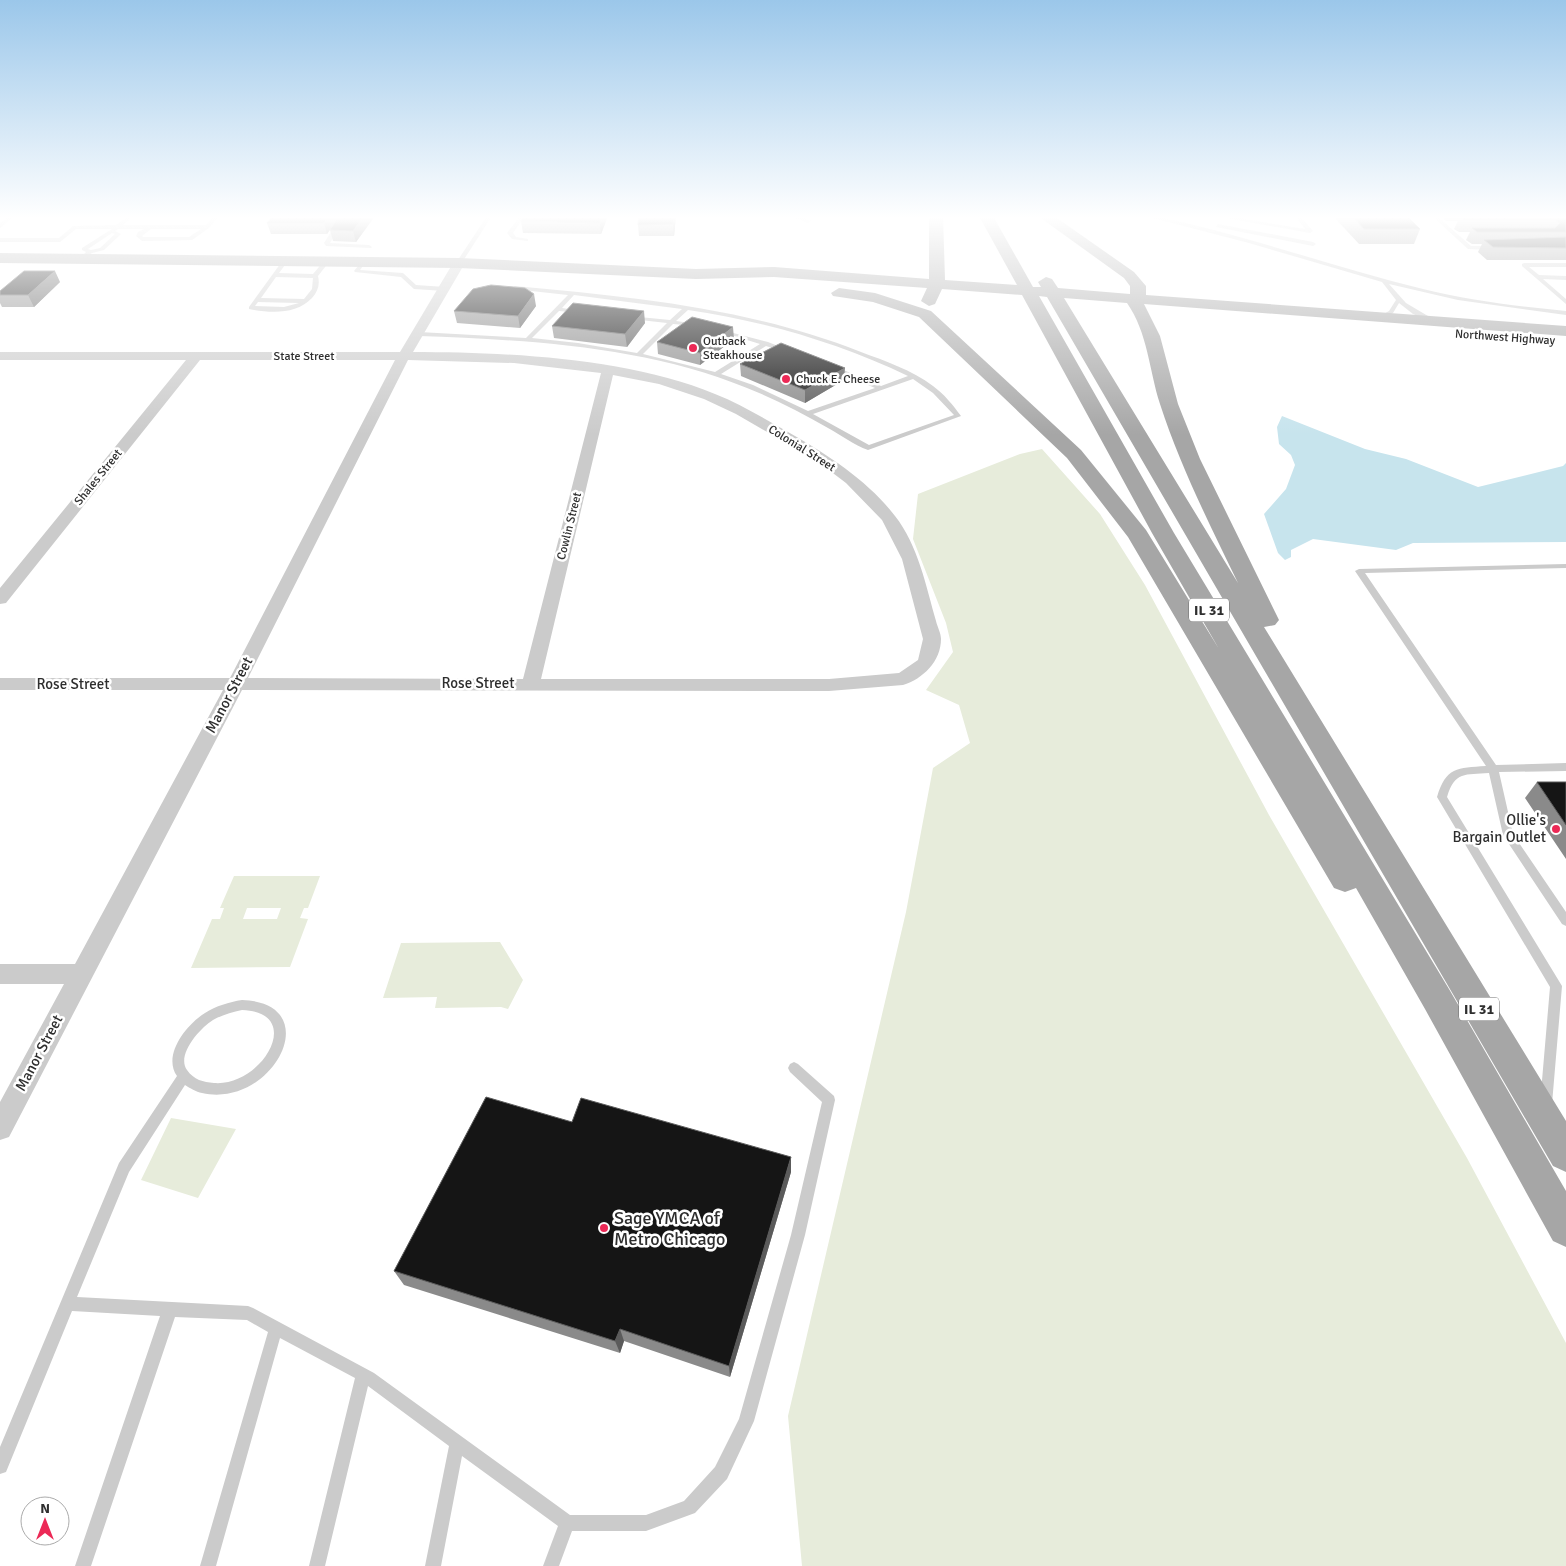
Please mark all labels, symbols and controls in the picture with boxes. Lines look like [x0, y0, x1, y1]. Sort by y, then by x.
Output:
street label: Northwest Highway [1454, 327, 1556, 349]
place label: Outback Steakhouse [703, 334, 762, 363]
marker: Outback Steakhouse [687, 342, 699, 354]
street label: State Street [274, 349, 334, 364]
place label: Chuck E. Cheese [796, 372, 880, 387]
marker: Chuck E. Cheese [780, 373, 792, 385]
street label: Colonial Street [765, 422, 838, 475]
street label: Shales Street [71, 446, 126, 508]
street label: Cowlin Street [554, 491, 585, 561]
road number: IL 31 [1189, 598, 1229, 622]
street label: Manor Street [201, 654, 257, 736]
street label: Rose Street [441, 674, 515, 692]
street label: Rose Street [36, 675, 110, 693]
place label: Ollie's Bargain Outlet [1453, 811, 1546, 846]
marker: Ollie's Bargain Outlet [1550, 823, 1562, 835]
road number: IL 31 [1459, 998, 1499, 1021]
street label: Manor Street [11, 1012, 67, 1094]
place label: Sage YMCA of Metro Chicago [614, 1207, 725, 1250]
marker: Sage YMCA of Metro Chicago [598, 1222, 610, 1234]
north arrow [20, 1496, 70, 1546]
text: N [40, 1500, 50, 1517]

